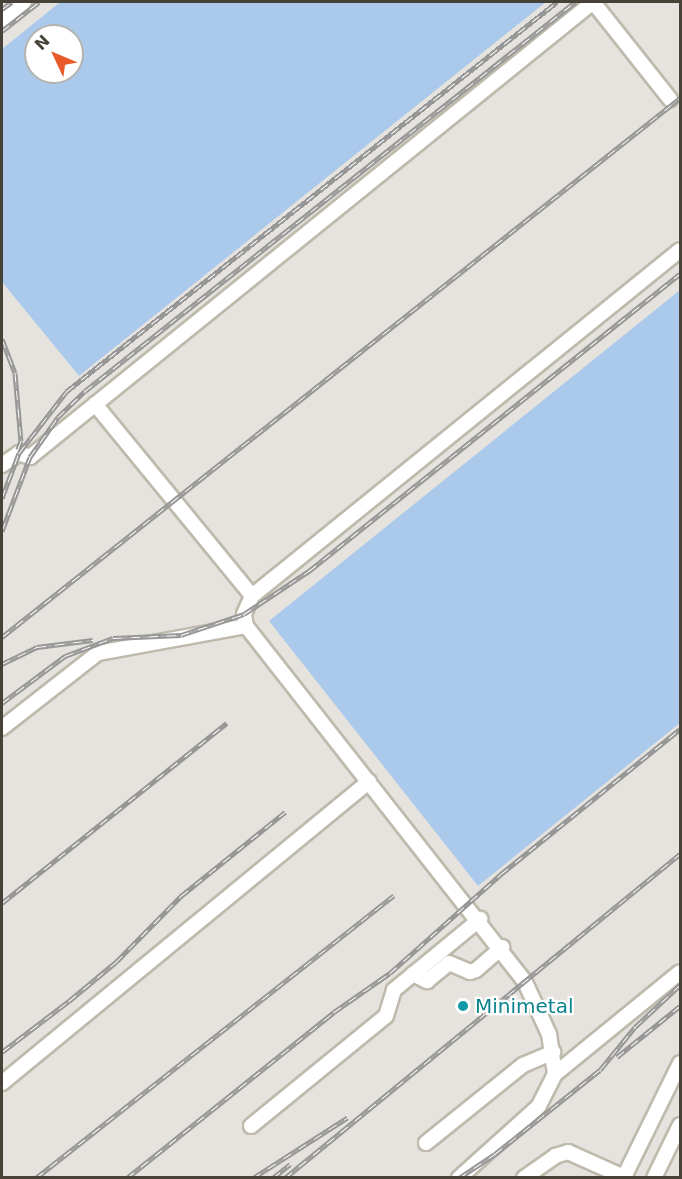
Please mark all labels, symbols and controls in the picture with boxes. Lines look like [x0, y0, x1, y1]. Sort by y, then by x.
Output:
north arrow [24, 24, 84, 84]
text: N [31, 31, 54, 54]
place label: Minimetal [475, 994, 573, 1018]
marker: Minimetal [456, 999, 470, 1013]

